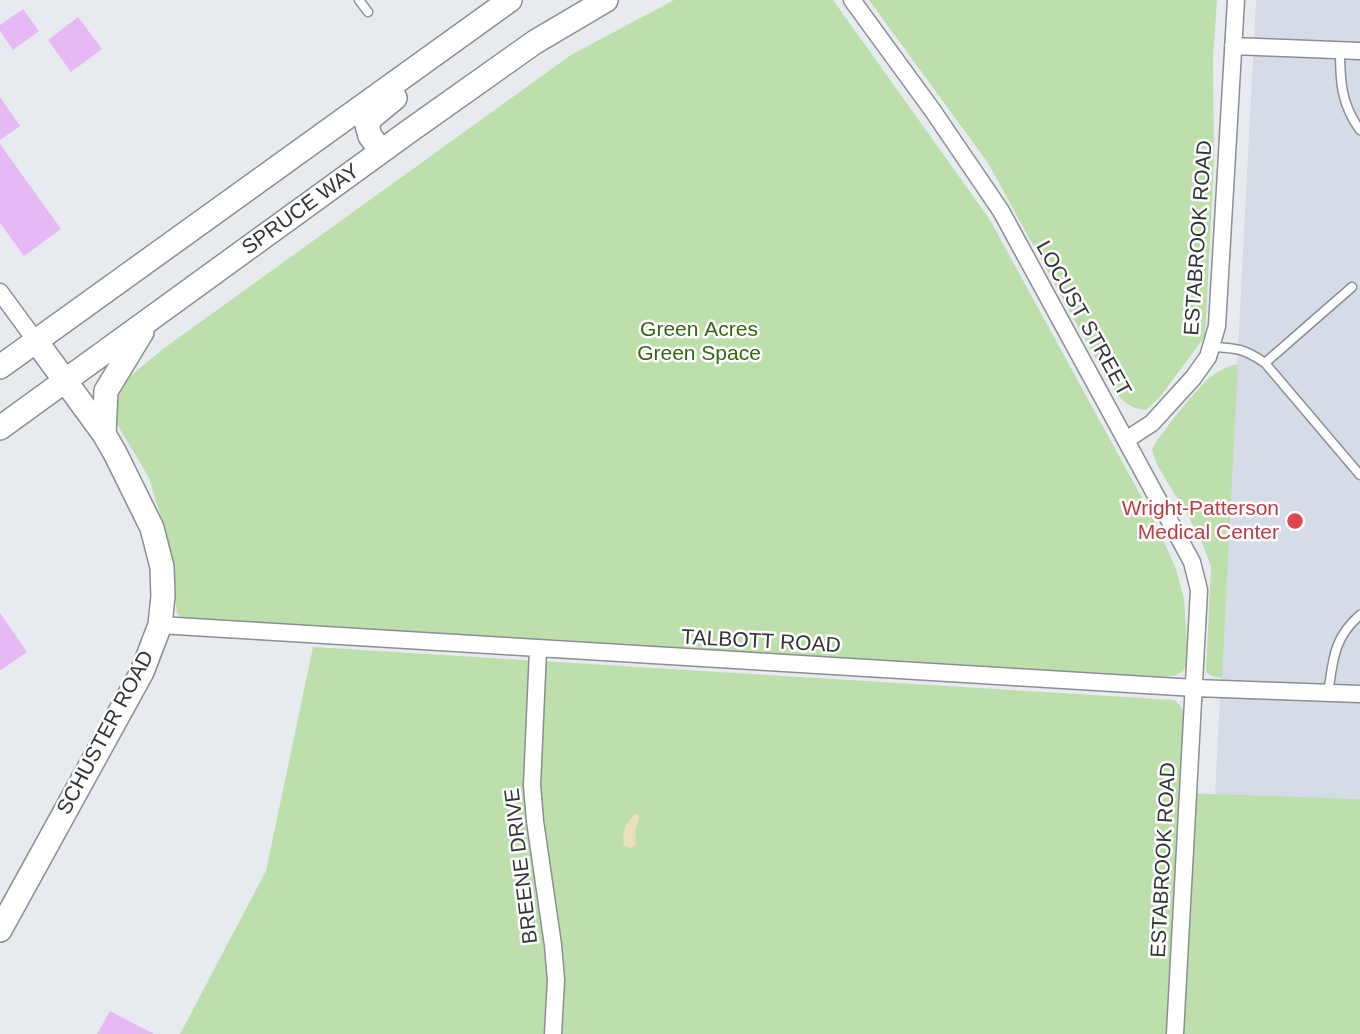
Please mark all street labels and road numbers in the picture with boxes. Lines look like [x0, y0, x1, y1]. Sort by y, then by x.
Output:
street label: ESTABROOK ROAD [1180, 140, 1218, 336]
street label: SPRUCE WAY [237, 159, 365, 261]
street label: LOCUST STREET [1030, 237, 1136, 401]
street label: TALBOTT ROAD [681, 625, 841, 659]
street label: SCHUSTER ROAD [52, 647, 160, 819]
street label: ESTABROOK ROAD [1146, 762, 1182, 958]
street label: BREENE DRIVE [500, 787, 544, 945]

